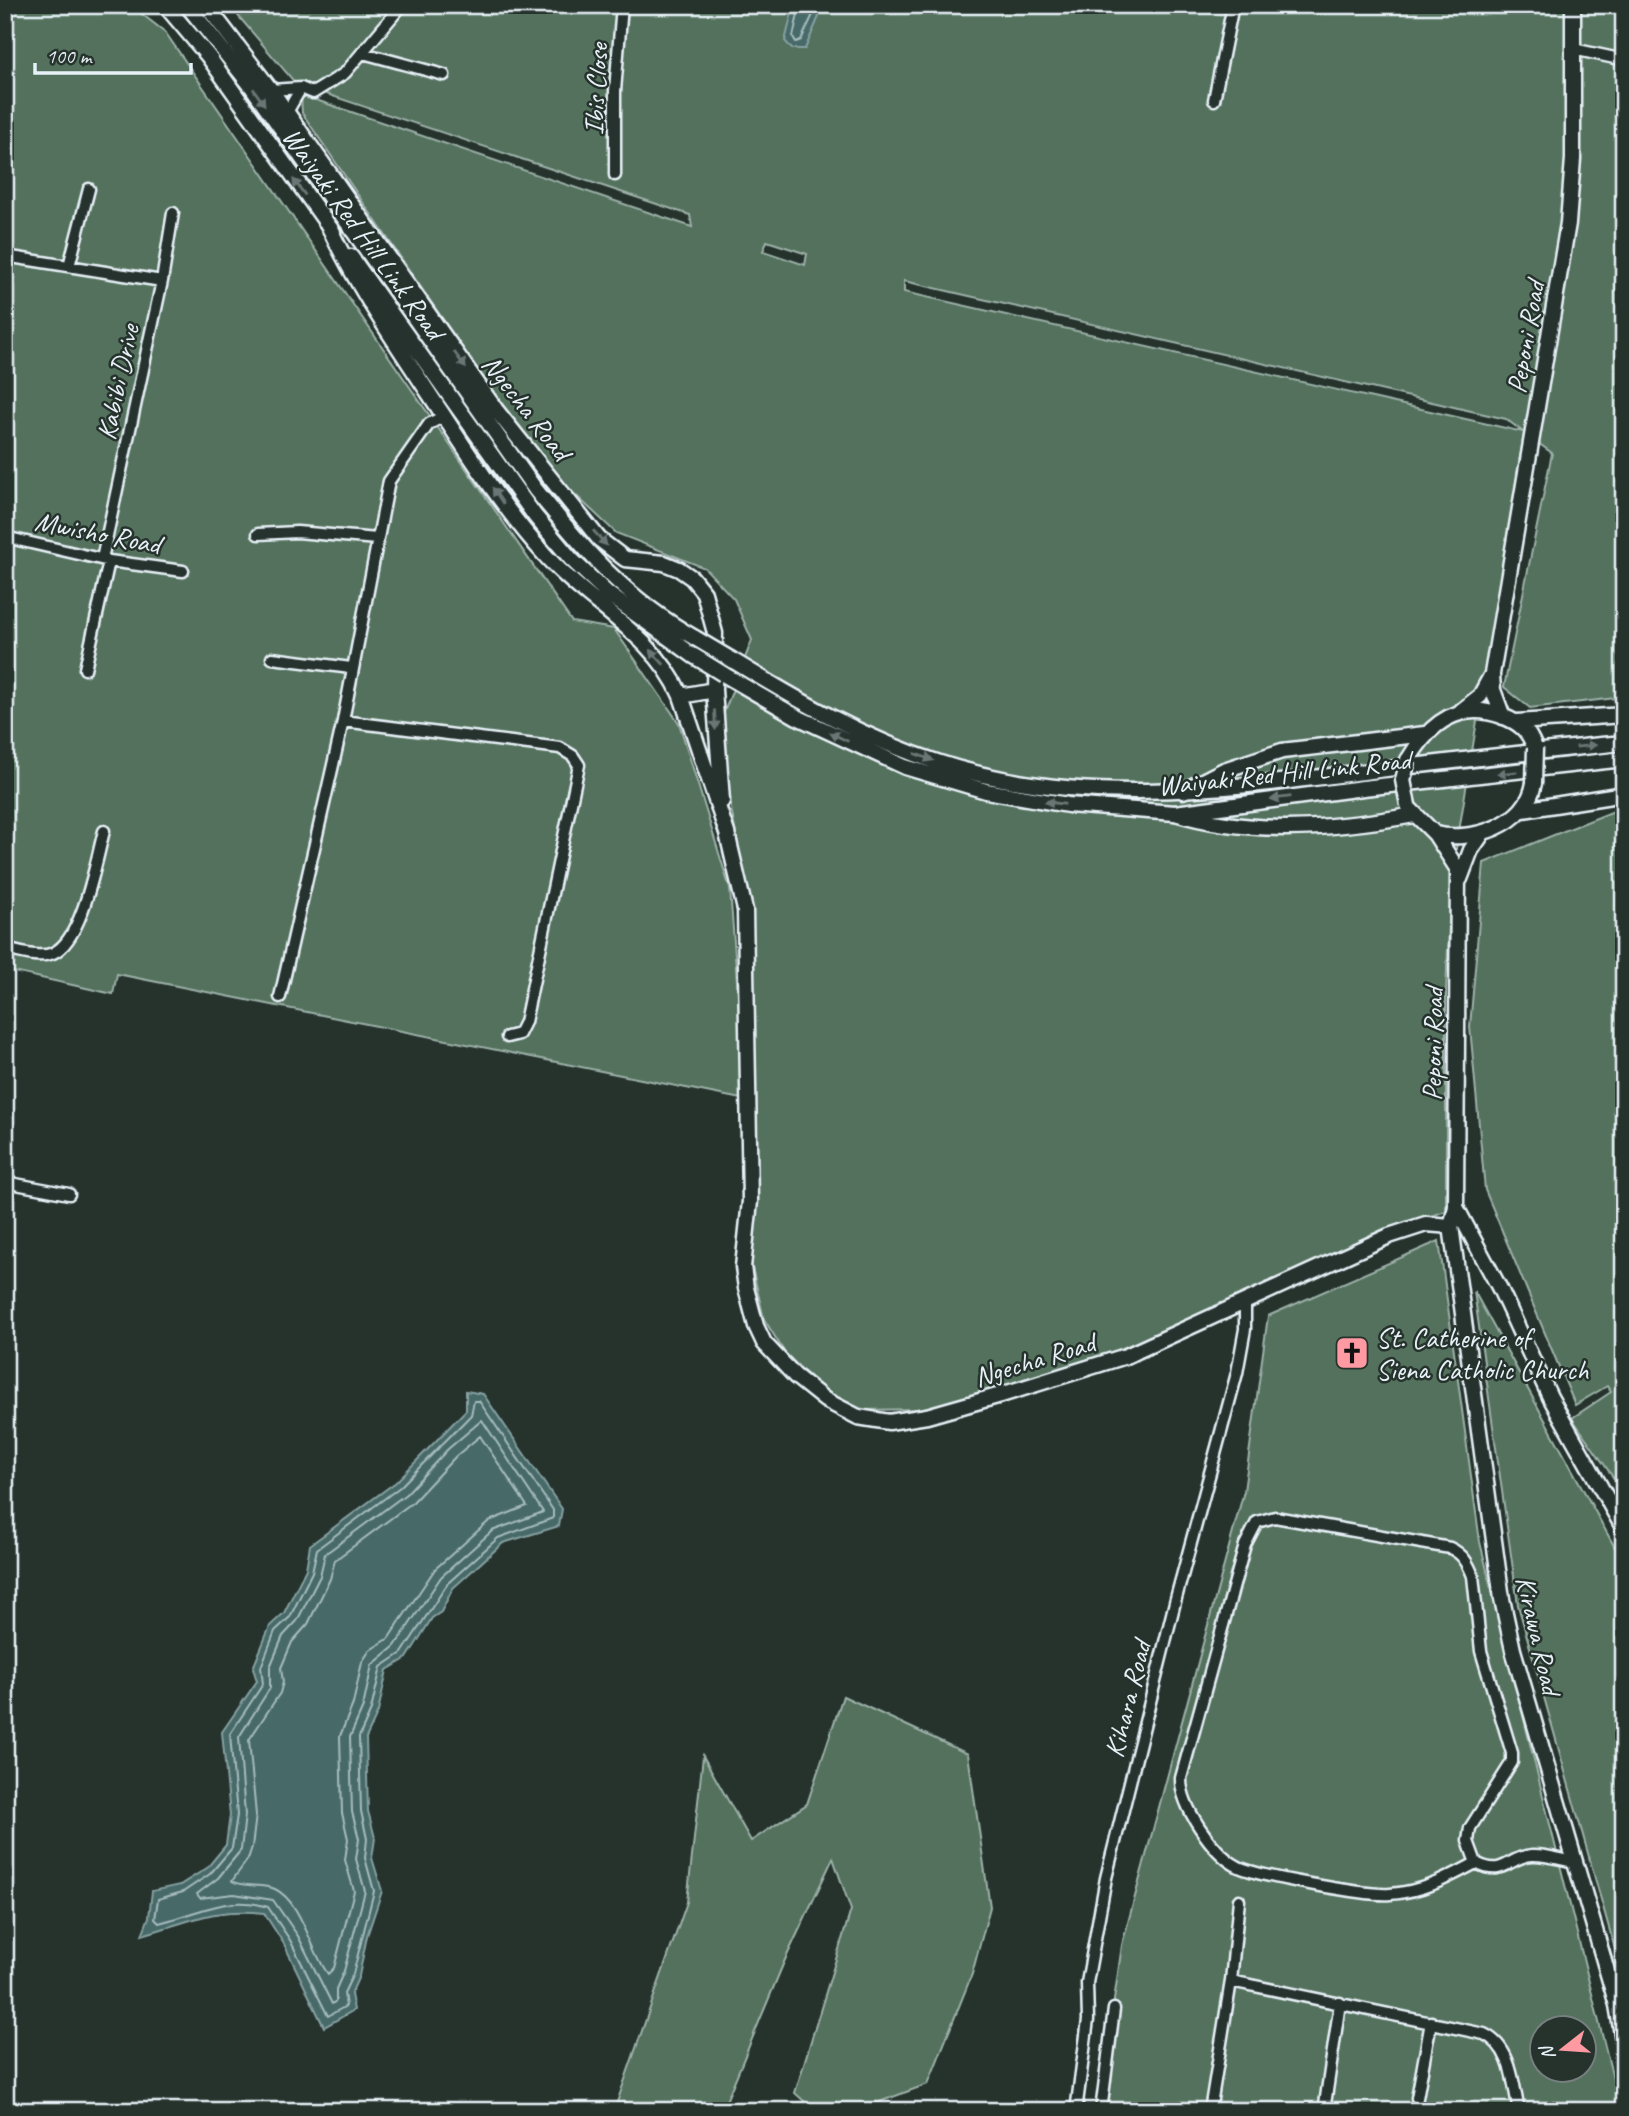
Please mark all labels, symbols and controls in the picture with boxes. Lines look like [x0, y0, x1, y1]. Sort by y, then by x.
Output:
scale bar [35, 32, 191, 76]
street label: Ibis Close [576, 40, 615, 136]
text: 100 m [46, 43, 93, 69]
one-way arrow [252, 88, 266, 106]
street label: Waiyaki Red Hill Link Road [275, 120, 455, 349]
one-way arrow [292, 179, 307, 197]
street label: Peponi Road [1498, 274, 1553, 396]
street label: Kabibi Drive [88, 319, 147, 443]
street label: Ngecha Road [474, 347, 581, 470]
one-way arrow [452, 350, 467, 368]
one-way arrow [491, 487, 505, 505]
street label: Mwisho Road [32, 503, 167, 563]
one-way arrow [592, 529, 608, 547]
one-way arrow [649, 649, 665, 666]
one-way arrow [710, 709, 721, 731]
one-way arrow [829, 731, 849, 743]
street label: Waiyaki Red Hill Link Road [1156, 741, 1416, 803]
one-way arrow [1575, 741, 1597, 752]
one-way arrow [913, 752, 934, 763]
one-way arrow [1496, 768, 1518, 779]
one-way arrow [1270, 792, 1292, 803]
one-way arrow [1044, 797, 1066, 808]
street label: Peponi Road [1414, 983, 1451, 1101]
place label: St. Catherine of Siena Catholic Church [1376, 1320, 1589, 1387]
street label: Ngecha Road [969, 1323, 1103, 1394]
church icon: St. Catherine of Siena Catholic Church [1333, 1334, 1371, 1372]
street label: Kirawa Road [1508, 1573, 1570, 1702]
street label: Kihara Road [1096, 1633, 1160, 1761]
north arrow [1528, 2014, 1598, 2084]
text: N [1534, 2041, 1561, 2063]

